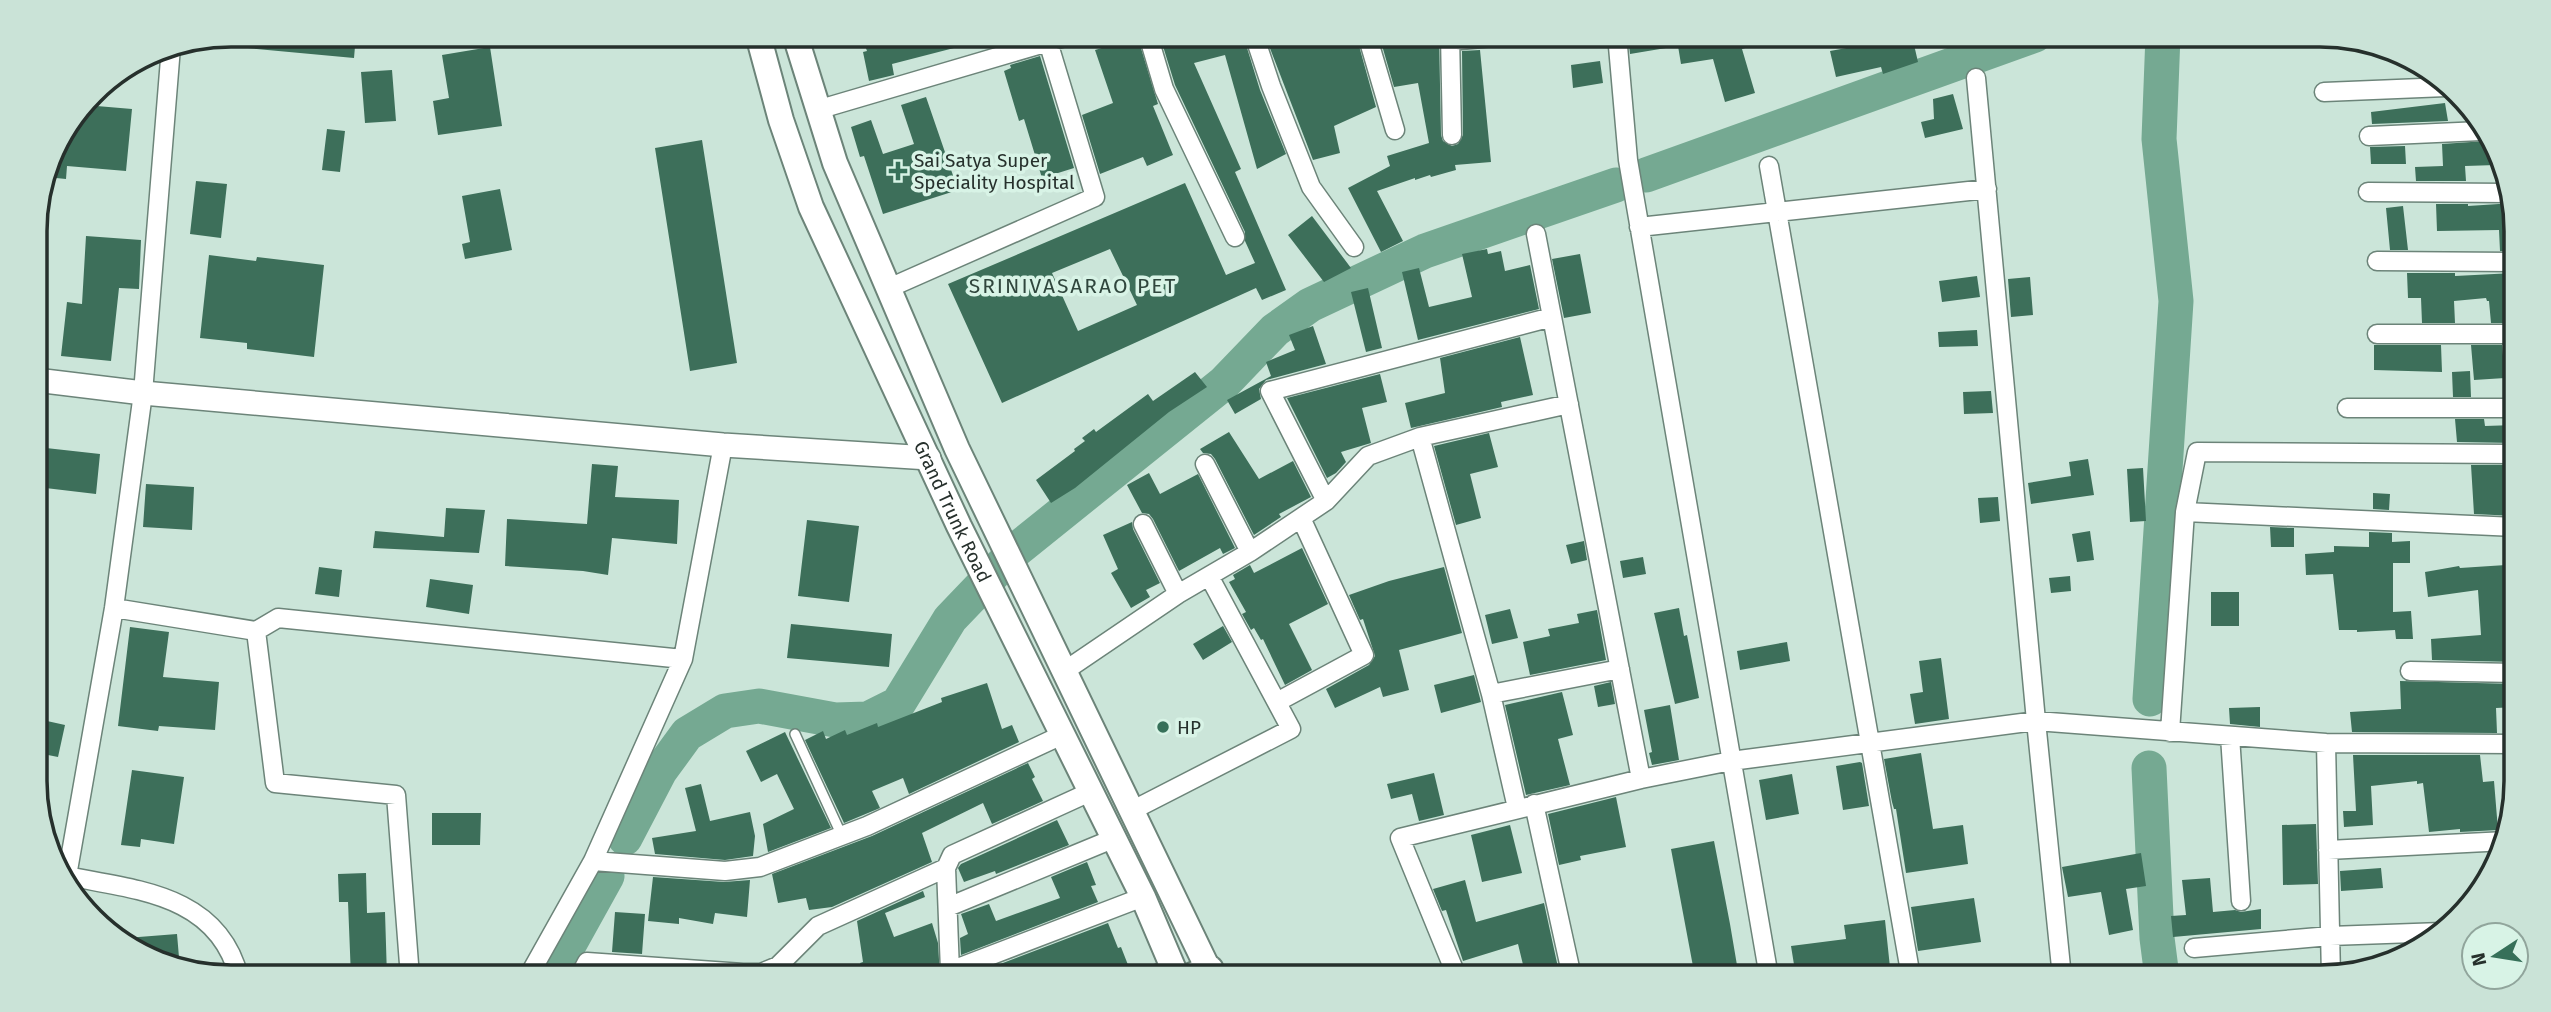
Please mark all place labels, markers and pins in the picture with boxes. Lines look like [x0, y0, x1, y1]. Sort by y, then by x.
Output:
place label: Sai Satya Super Speciality Hospital [914, 149, 1075, 194]
marker: Sai Satya Super Speciality Hospital [888, 161, 908, 181]
place label: HP [1177, 716, 1201, 739]
marker: HP [1155, 719, 1171, 735]

